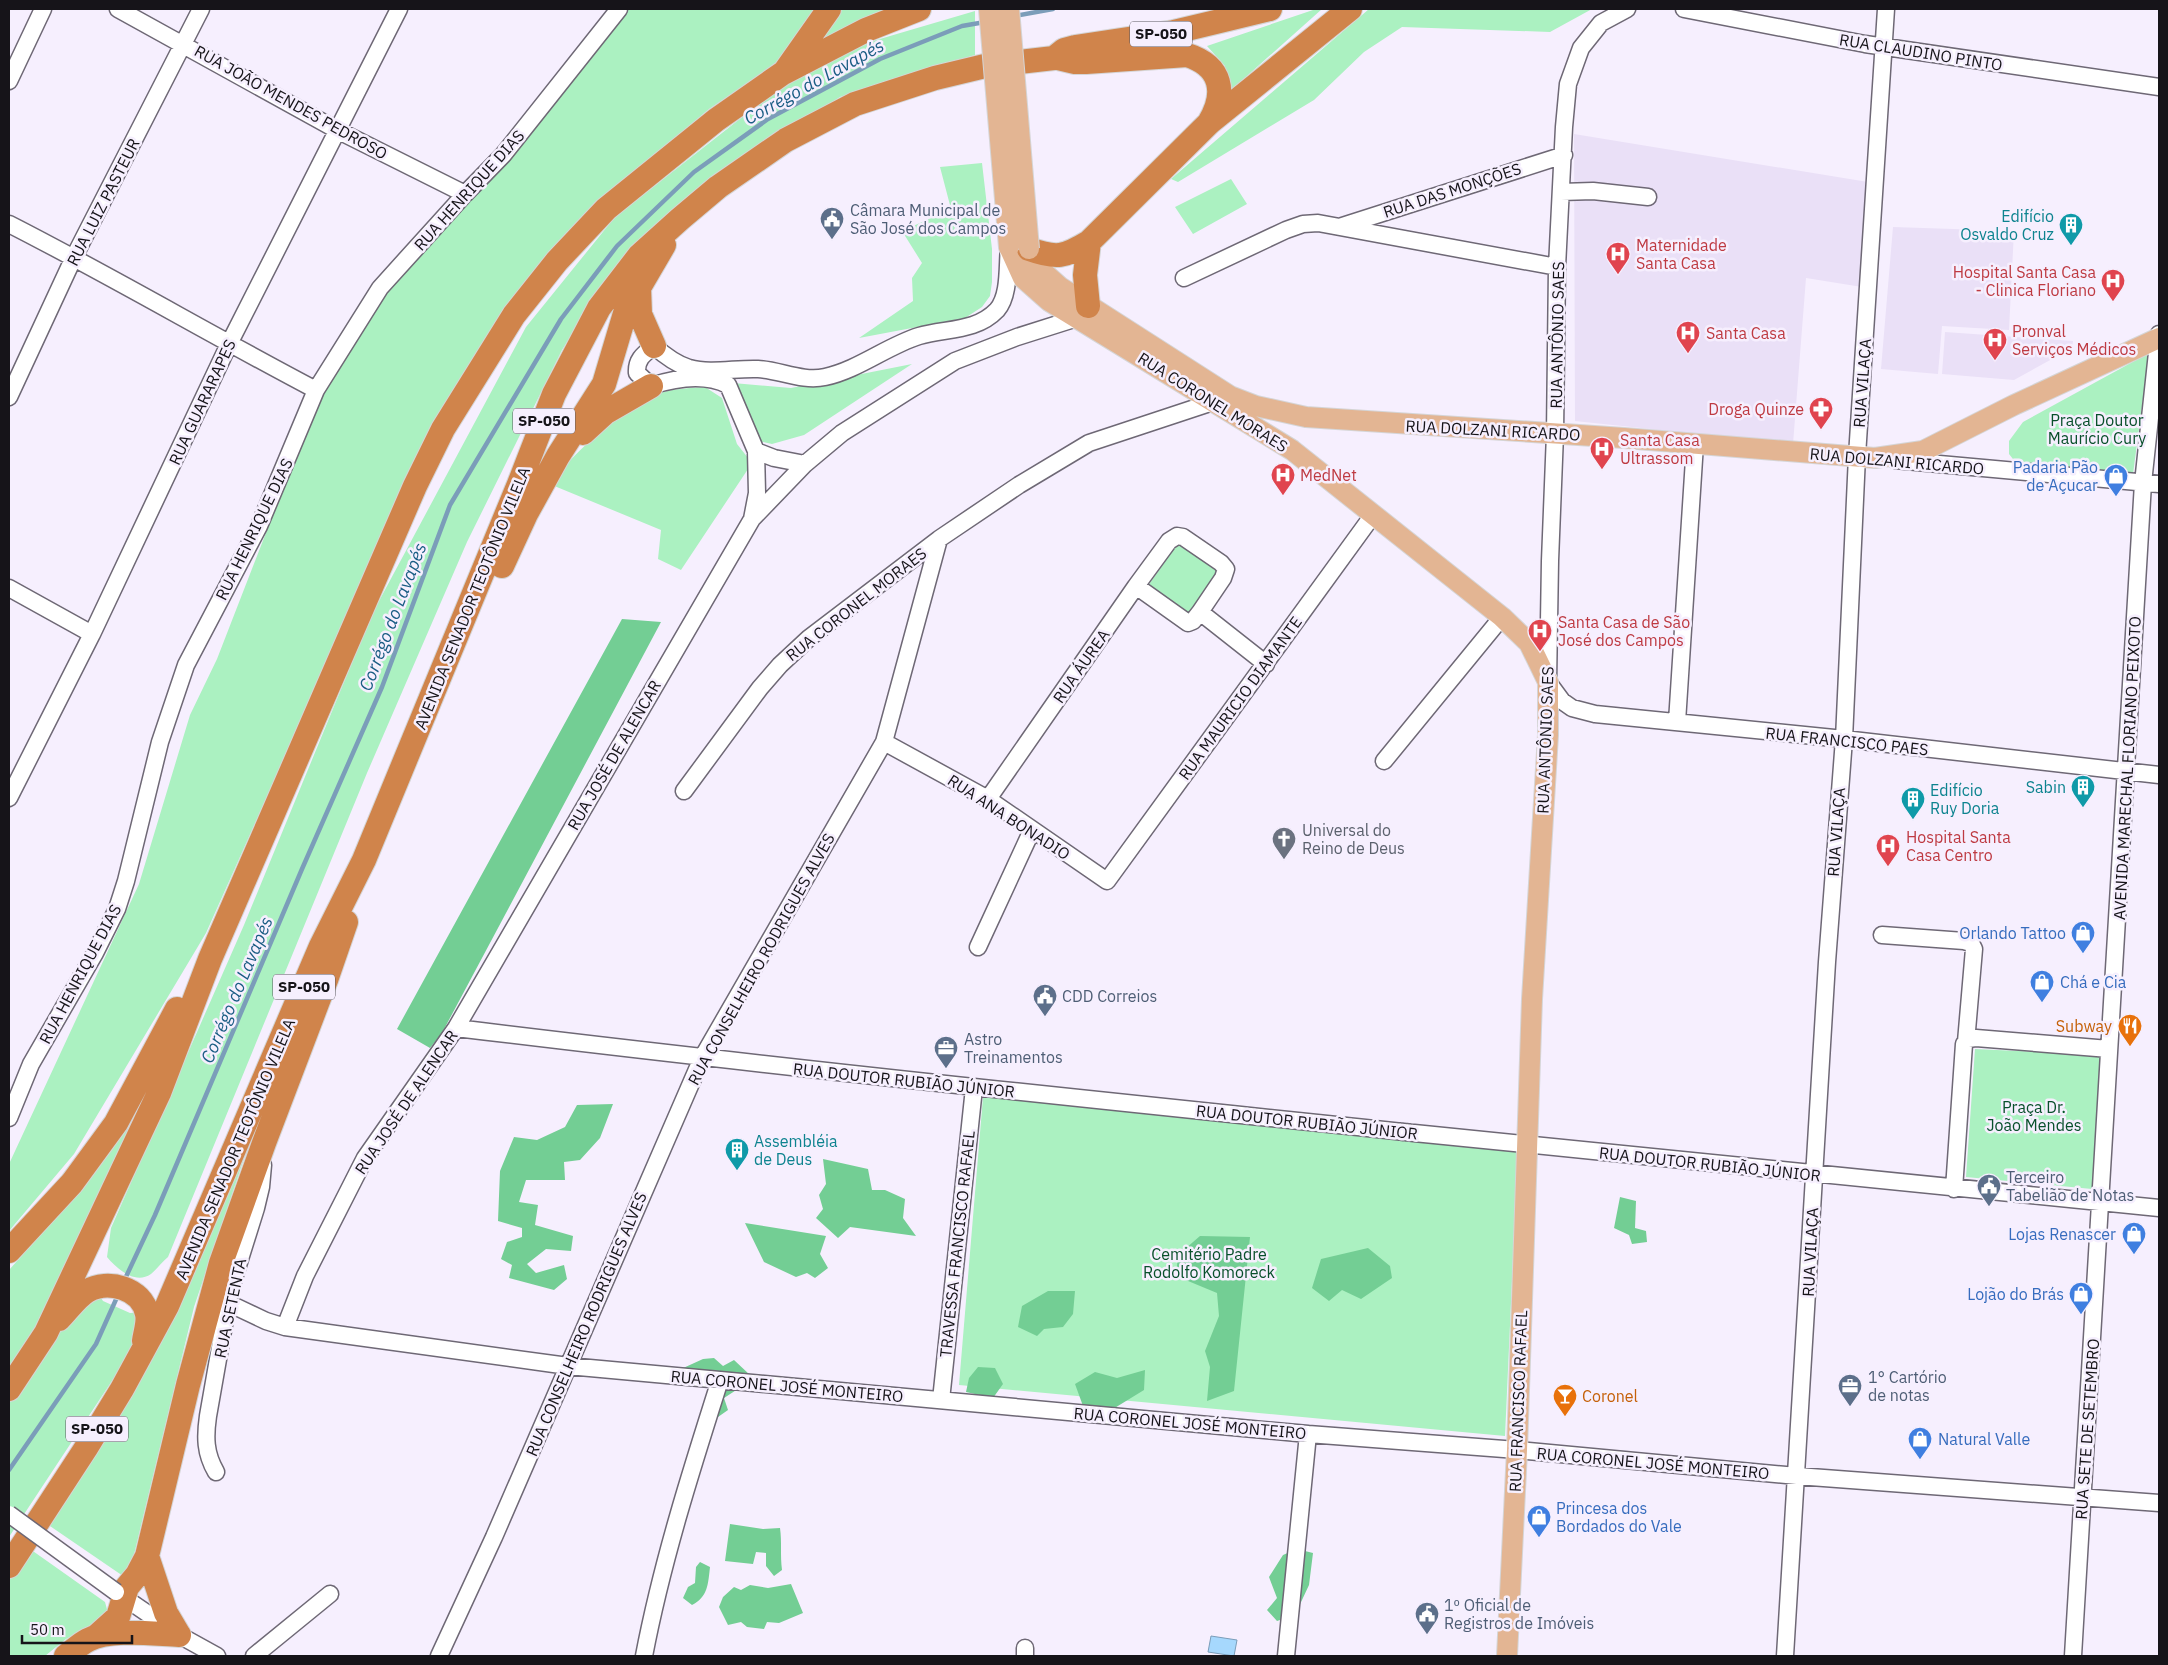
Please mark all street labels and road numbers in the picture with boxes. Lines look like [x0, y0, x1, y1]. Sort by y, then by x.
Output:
road number: SP-050 [1130, 22, 1192, 46]
street label: RUA CLAUDINO PINTO [1838, 29, 2004, 75]
street label: RUA JOÃO MENDES PEDROSO [191, 40, 391, 164]
street label: RUA HENRIQUE DIAS [410, 126, 528, 254]
street label: RUA LUIZ PASTEUR [62, 135, 144, 269]
street label: RUA DAS MONÇÕES [1380, 158, 1524, 222]
street label: RUA ANTÔNIO SAES [1546, 261, 1568, 409]
street label: RUA GUARARAPES [164, 336, 240, 468]
street label: RUA VILAÇA [1849, 338, 1875, 428]
street label: RUA CORONEL MORAES [1134, 348, 1292, 456]
road number: SP-050 [513, 408, 575, 434]
street label: RUA DOLZANI RICARDO [1405, 415, 1581, 445]
street label: RUA DOLZANI RICARDO [1809, 443, 1985, 479]
street label: RUA HENRIQUE DIAS [211, 455, 297, 603]
street label: AVENIDA SENADOR TEOTÔNIO VILELA [410, 464, 534, 732]
street label: RUA CORONEL MORAES [782, 543, 930, 665]
street label: RUA MAURICIO DIAMANTE [1174, 612, 1306, 784]
street label: AVENIDA MARECHAL FLORIANO PEIXOTO [2109, 616, 2145, 920]
street label: RUA ÁUREA [1047, 625, 1114, 707]
street label: RUA ANTÔNIO SAES [1532, 666, 1558, 814]
street label: RUA JOSÉ DE ALENCAR [562, 676, 665, 834]
street label: RUA FRANCISCO PAES [1765, 722, 1929, 760]
street label: RUA ANA BONADIO [944, 770, 1074, 864]
street label: RUA VILAÇA [1823, 787, 1849, 877]
street label: RUA CONSELHEIRO RODRIGUES ALVES [683, 830, 839, 1088]
street label: RUA HENRIQUE DIAS [35, 901, 125, 1047]
road number: SP-050 [273, 974, 335, 1000]
street label: AVENIDA SENADOR TEOTÔNIO VILELA [171, 1015, 299, 1283]
street label: RUA JOSÉ DE ALENCAR [349, 1025, 462, 1178]
street label: RUA DOUTOR RUBIÃO JÚNIOR [792, 1057, 1016, 1102]
street label: RUA DOUTOR RUBIÃO JÚNIOR [1195, 1099, 1419, 1144]
street label: TRAVESSA FRANCISCO RAFAEL [935, 1130, 979, 1358]
street label: RUA DOUTOR RUBIÃO JÚNIOR [1598, 1141, 1822, 1186]
street label: RUA CONSELHEIRO RODRIGUES ALVES [521, 1189, 651, 1459]
street label: RUA VILAÇA [1798, 1207, 1822, 1297]
street label: RUA SETENTA [210, 1256, 250, 1360]
street label: RUA FRANCISCO RAFAEL [1505, 1310, 1531, 1492]
street label: RUA SETE DE SETEMBRO [2071, 1338, 2103, 1520]
street label: RUA CORONEL JOSÉ MONTEIRO [670, 1365, 904, 1406]
street label: RUA CORONEL JOSÉ MONTEIRO [1073, 1402, 1307, 1443]
road number: SP-050 [66, 1416, 128, 1442]
street label: RUA CORONEL JOSÉ MONTEIRO [1536, 1442, 1770, 1483]

